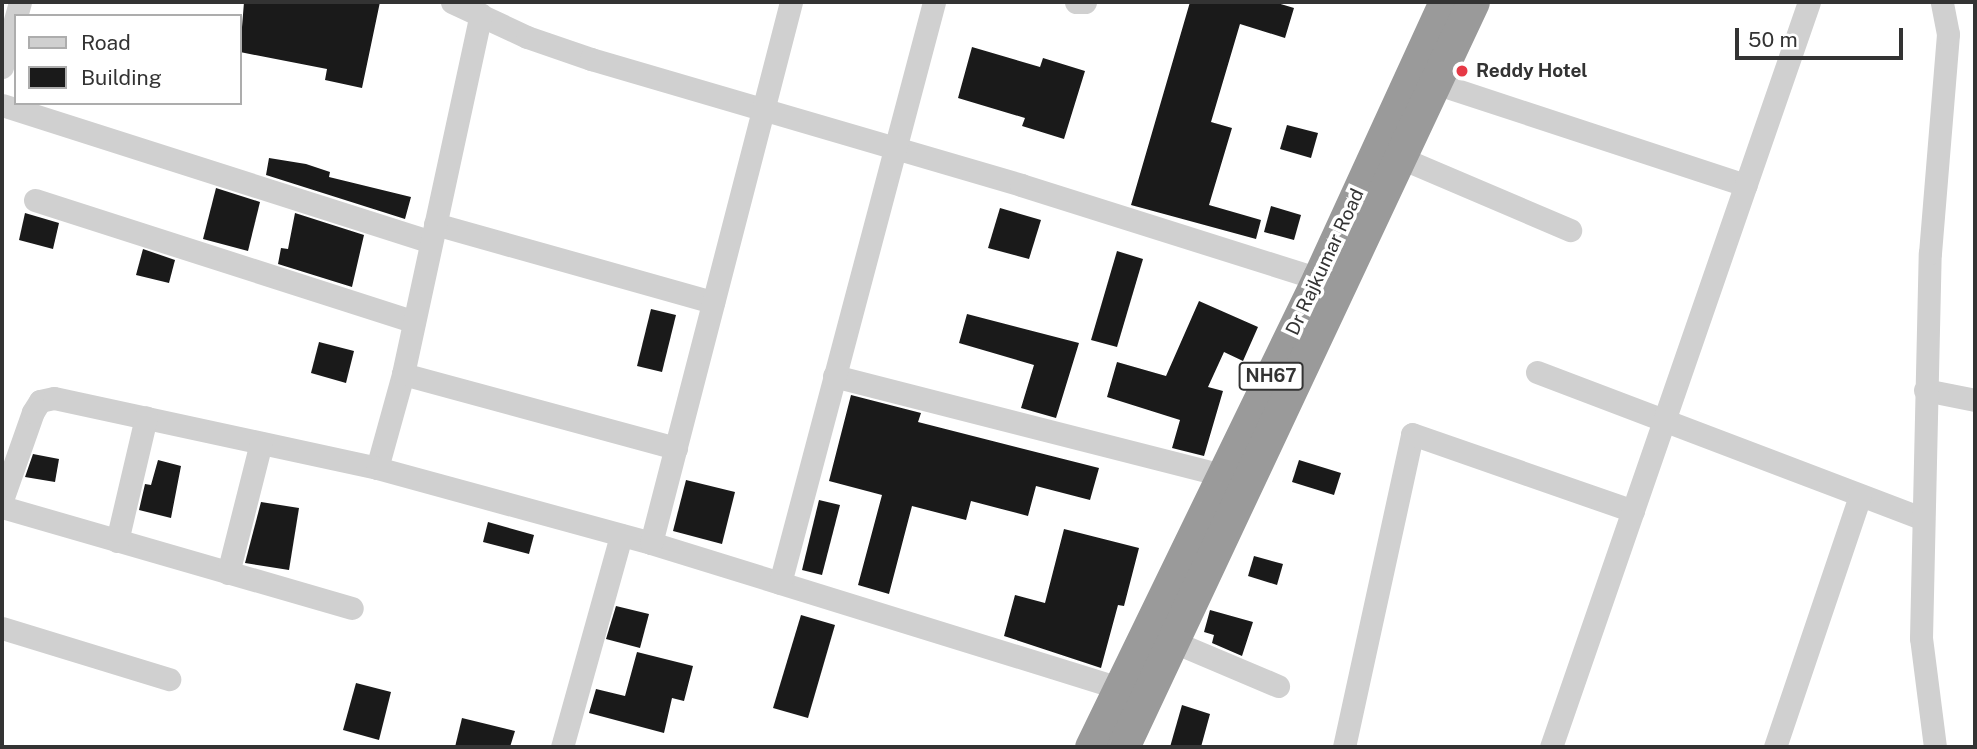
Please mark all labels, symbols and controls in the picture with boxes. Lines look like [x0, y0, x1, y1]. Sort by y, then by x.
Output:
legend [14, 14, 242, 105]
scale bar [1739, 14, 1907, 58]
text: 50 m [1748, 27, 1798, 52]
text: Road [81, 30, 131, 55]
place label: Reddy Hotel [1476, 60, 1588, 82]
marker: Reddy Hotel [1454, 63, 1470, 79]
text: Building [81, 65, 162, 90]
street label: Dr Rajkumar Road [1281, 185, 1369, 339]
road number: NH67 [1238, 362, 1304, 390]

